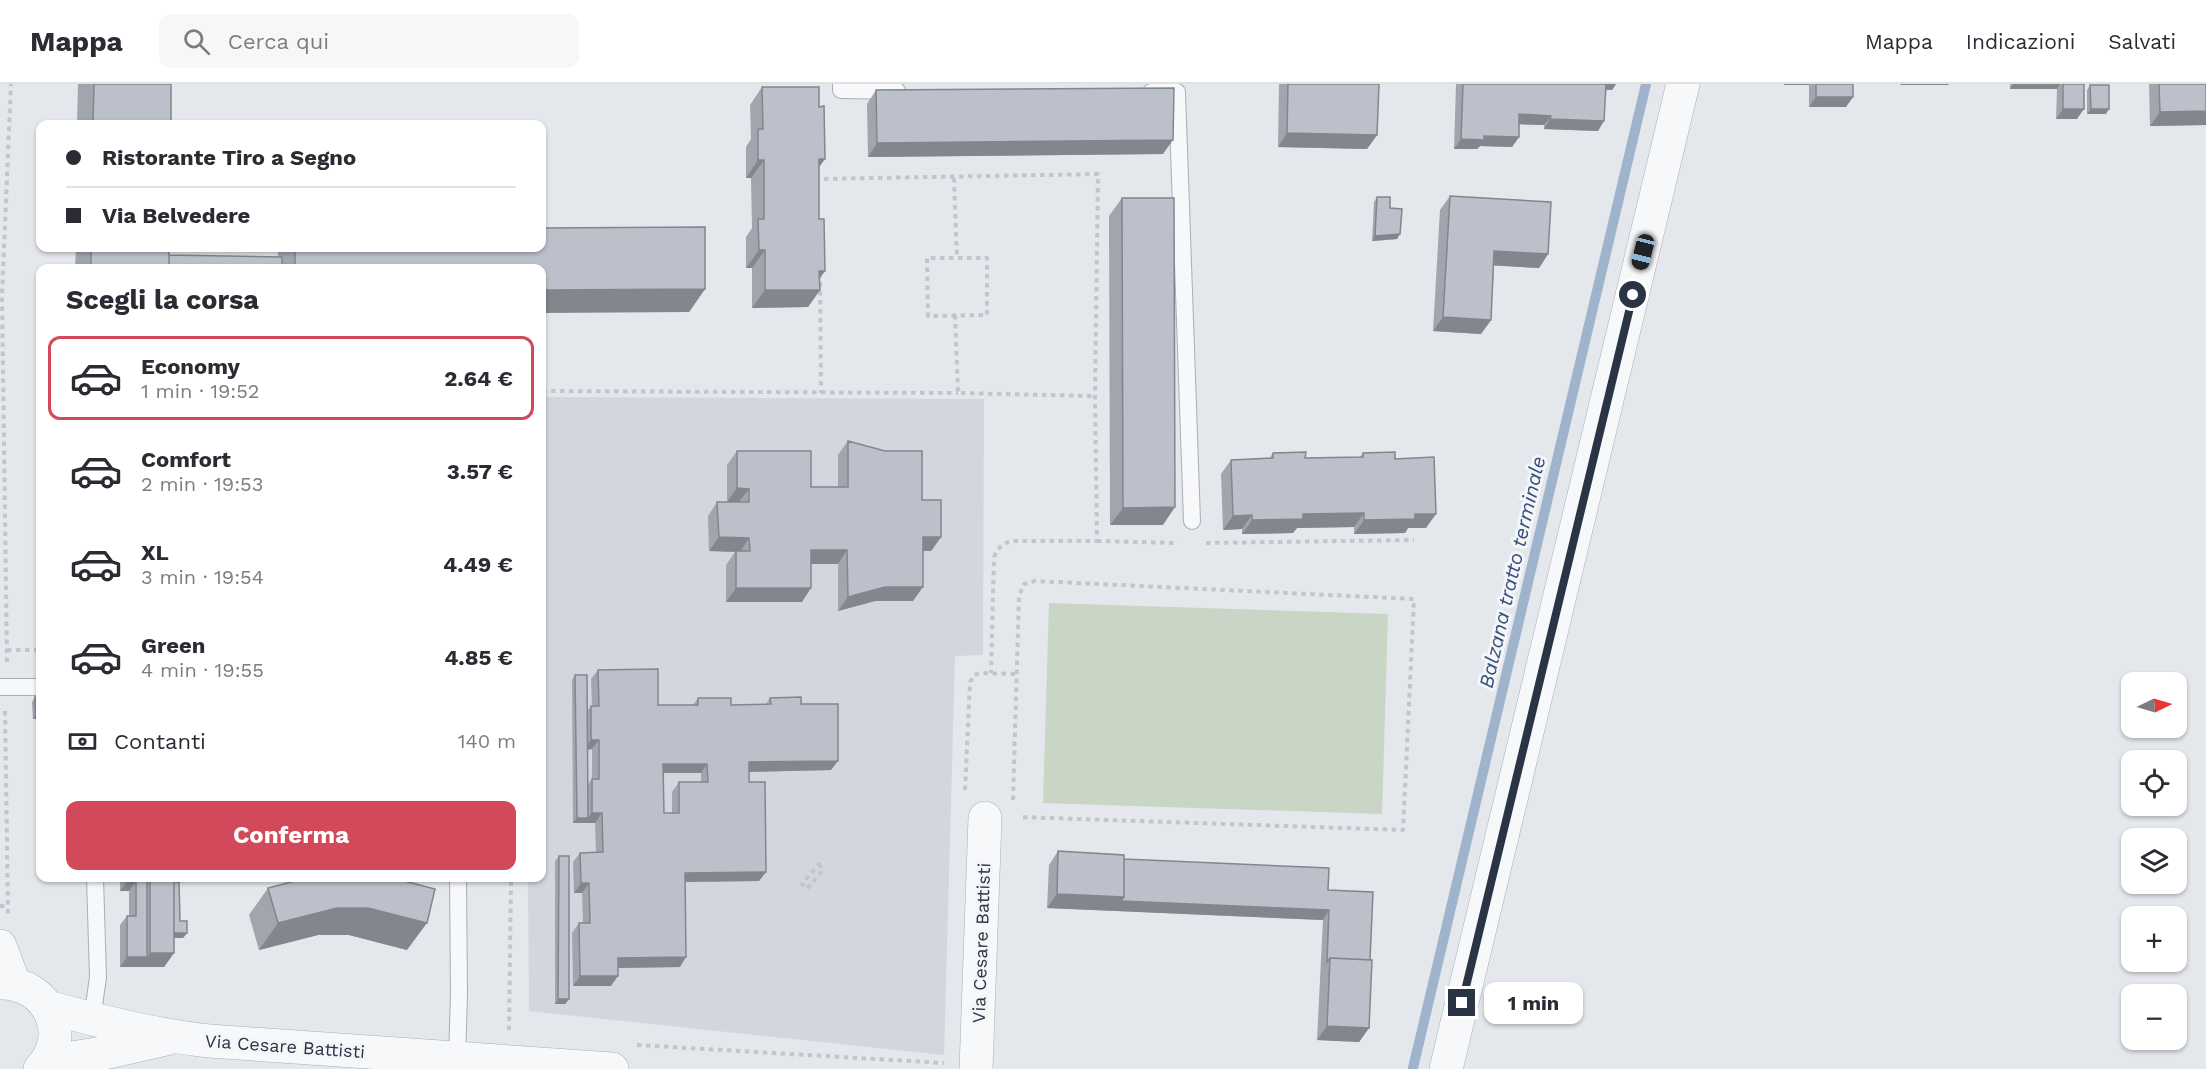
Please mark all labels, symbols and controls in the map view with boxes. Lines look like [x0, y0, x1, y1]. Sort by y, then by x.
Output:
search box [159, 14, 579, 68]
text: Mappa [30, 25, 123, 58]
icon: search [180, 25, 213, 58]
text: Cerca qui [228, 29, 329, 54]
text: Mappa [1865, 29, 1933, 54]
text: Indicazioni [1966, 29, 2075, 54]
text: Salvati [2108, 29, 2176, 54]
text: Ristorante Tiro a Segno [102, 145, 356, 170]
text: Via Belvedere [102, 203, 250, 228]
car [1630, 232, 1656, 272]
route start [1619, 281, 1646, 308]
text: Scegli la corsa [66, 284, 259, 316]
icon: car [69, 351, 123, 405]
text: Economy [141, 354, 240, 379]
text: 2.64 € [444, 366, 513, 391]
text: 1 min · 19:52 [141, 379, 260, 403]
icon: car [69, 444, 123, 498]
text: Comfort [141, 447, 231, 472]
water label: Balzana tratto terminale [1474, 454, 1550, 690]
text: 3.57 € [447, 459, 513, 484]
text: 2 min · 19:53 [141, 472, 263, 496]
icon: car [69, 537, 123, 591]
text: XL [141, 540, 169, 565]
text: 4.49 € [443, 552, 513, 577]
text: 3 min · 19:54 [141, 565, 264, 589]
icon: car [69, 630, 123, 684]
text: Green [141, 633, 205, 658]
text: 4.85 € [444, 645, 513, 670]
text: 4 min · 19:55 [141, 658, 264, 682]
north arrow [2121, 672, 2187, 738]
map controls [2121, 672, 2187, 1050]
icon: cash [66, 725, 99, 758]
text: Contanti [114, 729, 206, 754]
text: 140 m [458, 729, 516, 753]
button: locate [2121, 750, 2187, 816]
button: Conferma [66, 801, 516, 870]
button: layers [2121, 828, 2187, 894]
street label: Via Cesare Battisti [968, 862, 994, 1024]
button: + [2121, 906, 2187, 972]
callout: 1 min [1483, 982, 1582, 1024]
button: − [2121, 984, 2187, 1050]
route end [1448, 989, 1475, 1016]
text: 1 min [1508, 991, 1559, 1015]
street label: Via Cesare Battisti [204, 1030, 366, 1062]

